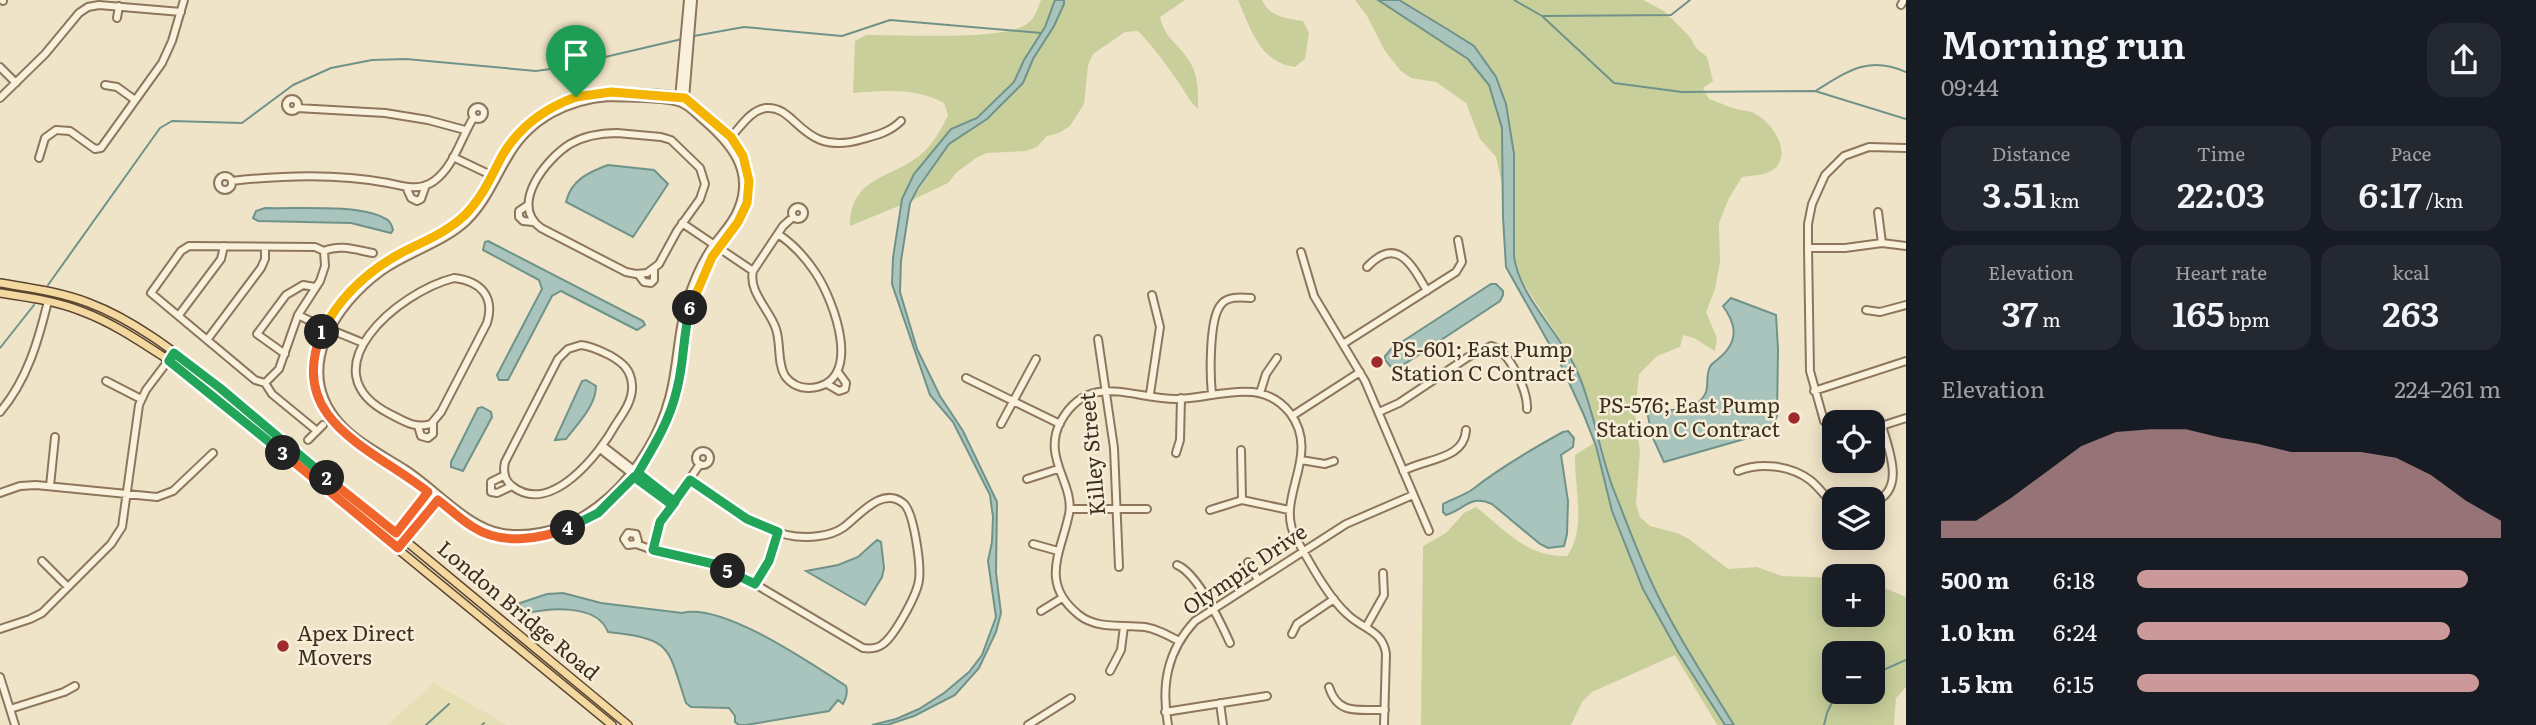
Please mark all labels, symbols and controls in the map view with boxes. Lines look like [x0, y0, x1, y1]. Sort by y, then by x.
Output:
text: Morning run [1941, 14, 2186, 71]
button: share [2427, 23, 2501, 97]
pin [546, 25, 606, 97]
icon: arrive [557, 36, 595, 74]
text: 09:44 [1941, 69, 1999, 103]
text: Distance [1992, 139, 2070, 167]
text: Time [2197, 139, 2245, 167]
text: Pace [2391, 139, 2431, 167]
text: 3.51 [1982, 167, 2046, 219]
text: 22:03 [2177, 167, 2265, 219]
text: 6:17 [2358, 167, 2422, 219]
text: km [2046, 186, 2080, 214]
text: /km [2422, 186, 2464, 214]
text: Elevation [1988, 258, 2074, 286]
text: Heart rate [2175, 258, 2267, 286]
text: kcal [2392, 258, 2430, 286]
text: 37 [2001, 286, 2038, 338]
text: 165 [2172, 286, 2225, 338]
text: 263 [2382, 286, 2440, 338]
pin: 6 [672, 290, 708, 326]
text: 6 [684, 293, 695, 321]
text: m [2038, 305, 2061, 333]
text: bpm [2225, 305, 2270, 333]
pin: 1 [304, 314, 340, 350]
text: 1 [318, 317, 325, 345]
place label: PS-601; East Pump Station C Contract [1391, 332, 1576, 387]
marker: PS-601; East Pump Station C Contract [1369, 354, 1385, 370]
text: Elevation [1941, 371, 2045, 405]
text: 224–261 m [2394, 371, 2501, 405]
place label: PS-576; East Pump Station C Contract [1596, 388, 1781, 443]
street label: Killey Street [1070, 391, 1111, 517]
marker: PS-576; East Pump Station C Contract [1786, 410, 1802, 426]
map controls [1822, 410, 1885, 704]
button: locate [1822, 410, 1885, 473]
pin: 3 [266, 435, 300, 470]
text: 3 [277, 438, 288, 466]
pin: 2 [310, 461, 344, 496]
text: 2 [321, 463, 332, 491]
button: layers [1822, 487, 1885, 550]
pin: 4 [550, 510, 586, 546]
text: 4 [562, 513, 573, 541]
street label: Olympic Drive [1175, 515, 1312, 621]
street label: London Bridge Road [432, 532, 607, 686]
pin: 5 [710, 554, 746, 588]
text: 5 [722, 556, 733, 584]
text: 500 m [1941, 562, 2009, 596]
text: 6:18 [2053, 562, 2095, 596]
button: + [1822, 564, 1885, 627]
text: 1.0 km [1941, 614, 2015, 648]
text: 6:24 [2053, 614, 2097, 648]
place label: Apex Direct Movers [297, 616, 415, 671]
marker: Apex Direct Movers [275, 638, 291, 654]
button: − [1822, 641, 1885, 704]
text: 1.5 km [1941, 666, 2014, 700]
text: 6:15 [2053, 666, 2094, 700]

